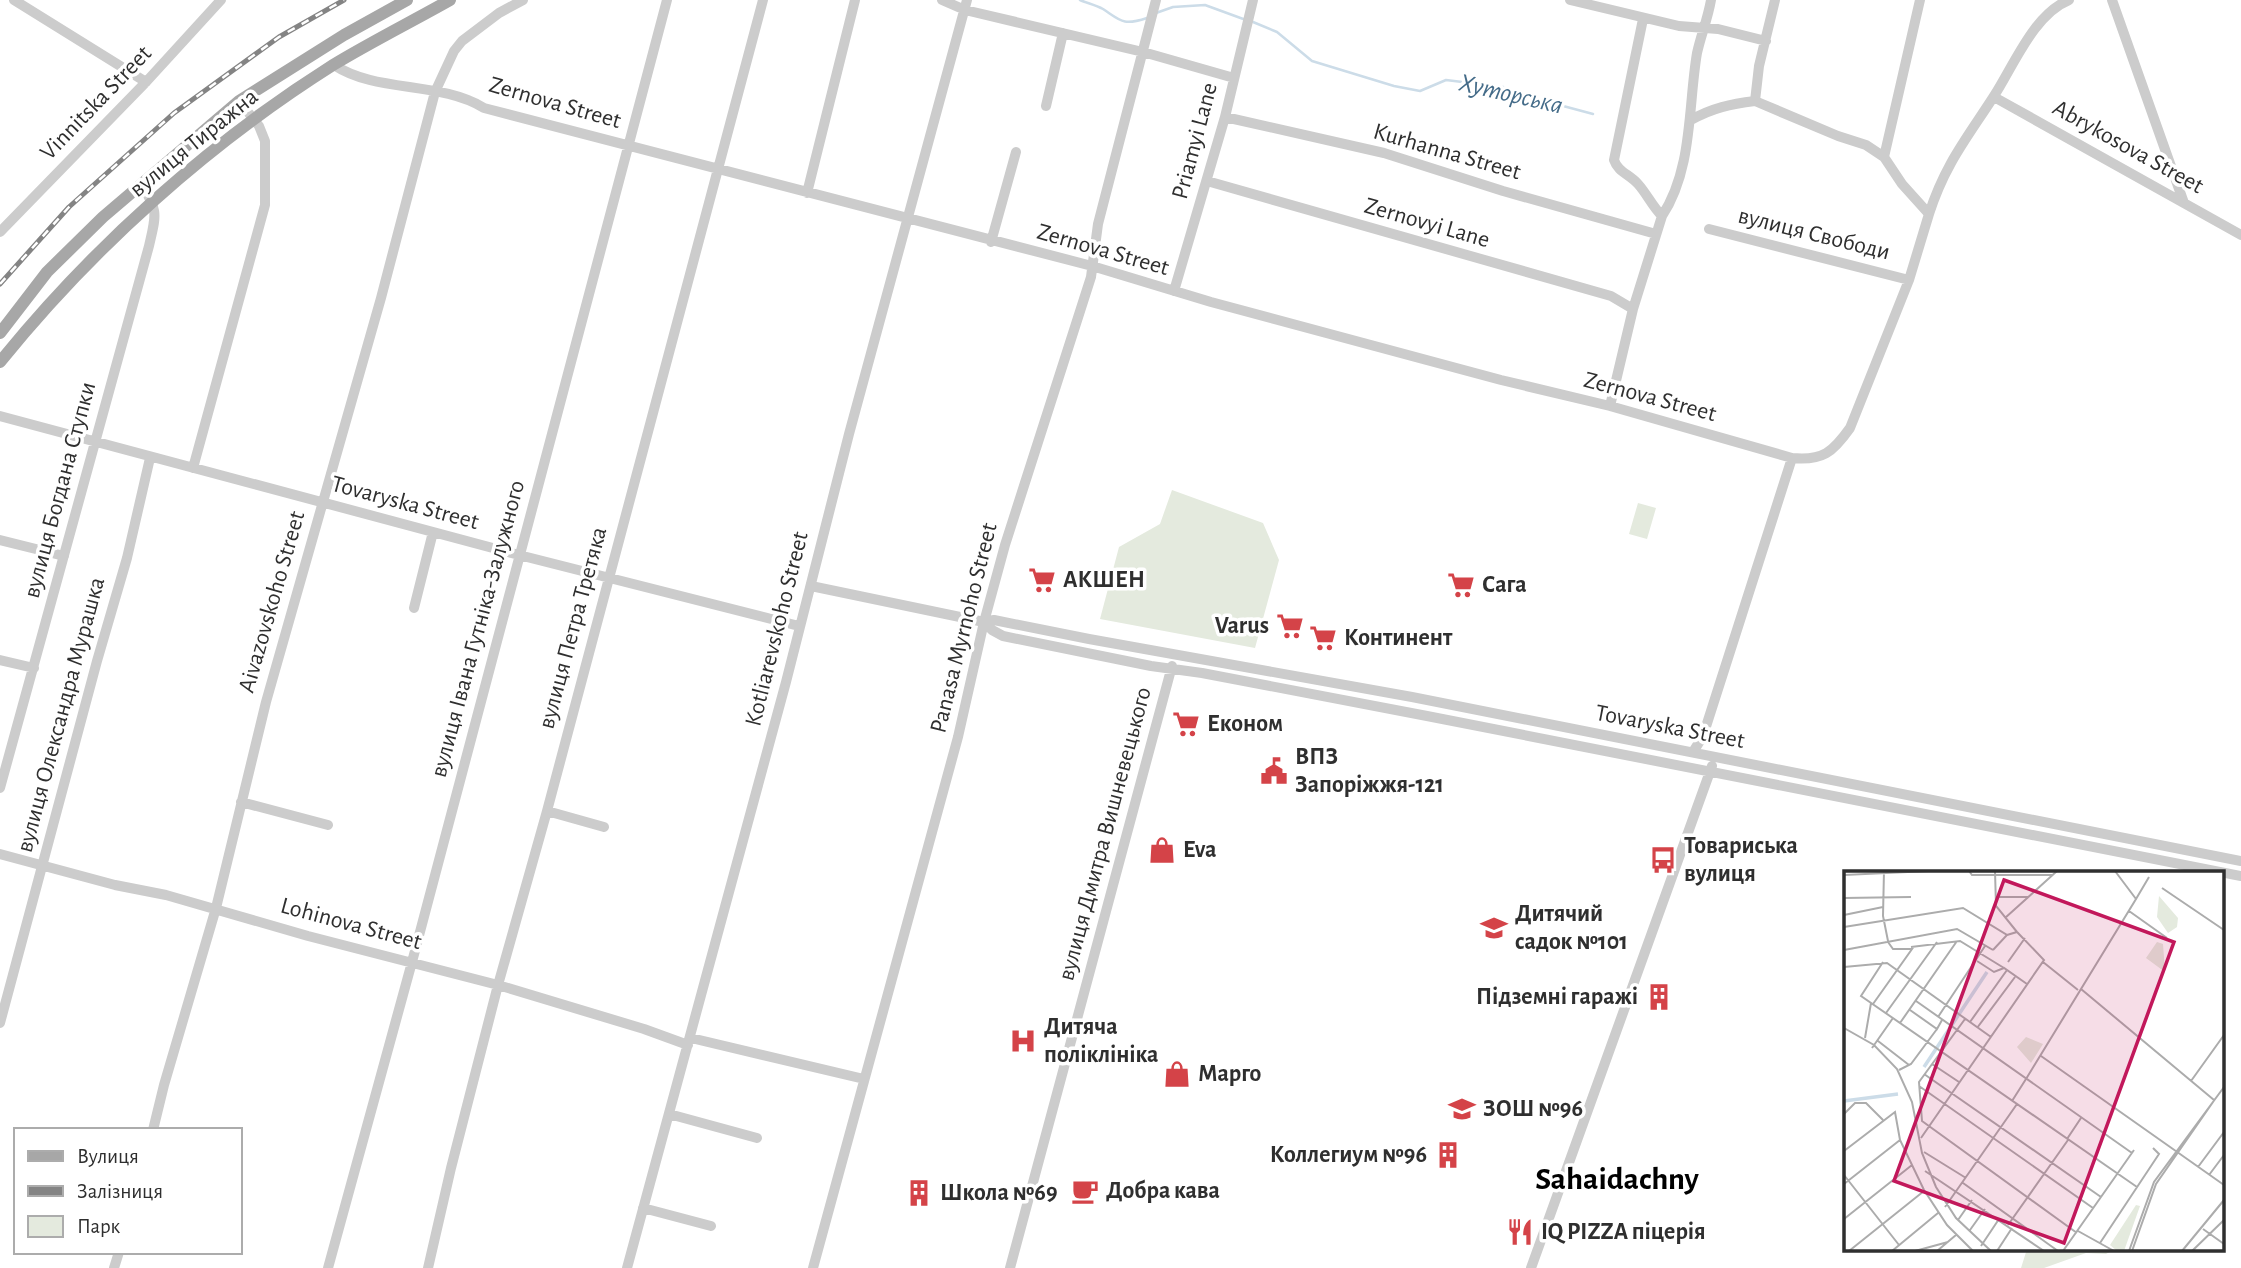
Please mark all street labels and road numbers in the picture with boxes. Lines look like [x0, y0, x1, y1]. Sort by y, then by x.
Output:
street label: Vinnitska Street [36, 41, 156, 165]
street label: Zernova Street [486, 73, 624, 133]
street label: Priamyi Lane [1168, 80, 1222, 202]
street label: вулиця Тиражна [125, 84, 263, 202]
street label: Abrykosova Street [2049, 96, 2208, 198]
street label: Kurhanna Street [1371, 120, 1524, 185]
street label: Zernovyi Lane [1362, 194, 1492, 252]
street label: вулиця Свободи [1735, 203, 1893, 265]
street label: Zernova Street [1034, 220, 1172, 280]
street label: Zernova Street [1581, 368, 1719, 426]
street label: вулиця Богдана Ступки [20, 379, 100, 601]
street label: Tovaryska Street [329, 472, 482, 534]
street label: вулиця Івана Гутніка-Залужного [427, 478, 529, 780]
street label: Aivazovskoho Street [235, 508, 309, 695]
street label: Panasa Myrnoho Street [926, 520, 1002, 735]
street label: вулиця Петра Третяка [534, 524, 612, 732]
street label: Kotliarevskoho Street [741, 529, 813, 729]
street label: вулиця Олександра Мурашка [13, 575, 109, 855]
street label: вулиця Дмитра Вишневецького [1054, 685, 1156, 983]
street label: Tovaryska Street [1593, 701, 1747, 753]
street label: Lohinova Street [278, 894, 424, 954]

